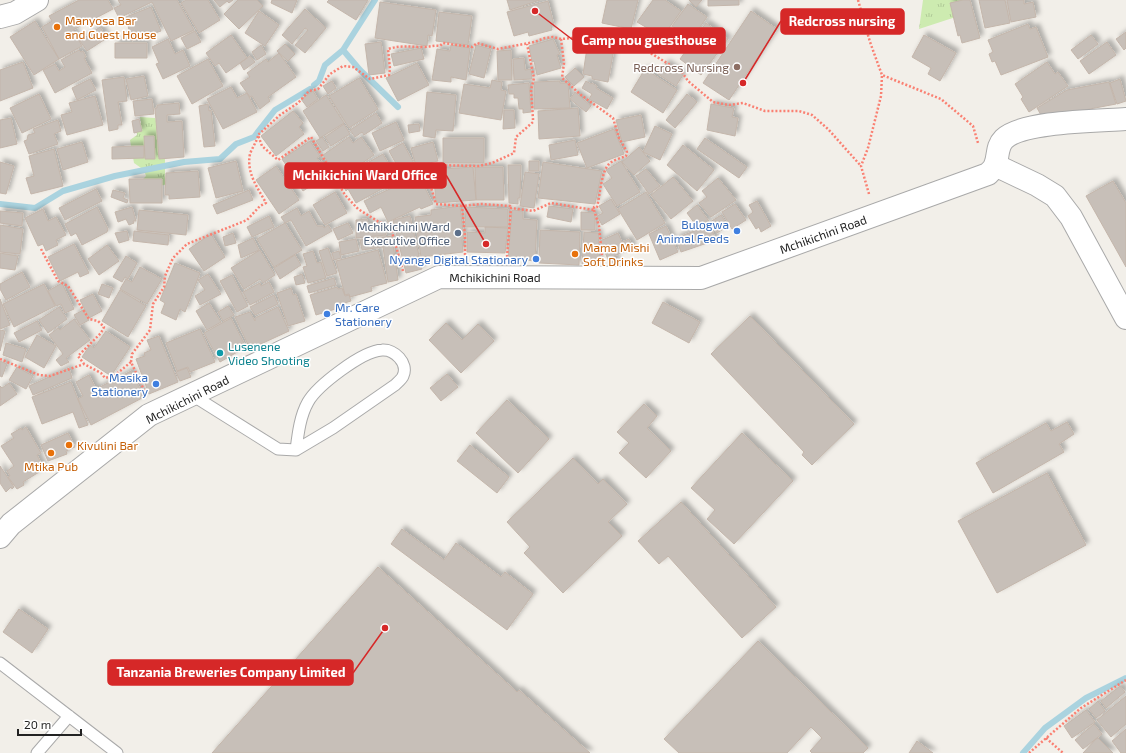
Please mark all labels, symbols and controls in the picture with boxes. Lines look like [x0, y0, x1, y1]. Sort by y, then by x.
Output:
callout: Redcross nursing [781, 9, 904, 34]
place label: Manyosa Bar and Guest House [65, 13, 157, 41]
text: Redcross nursing [789, 13, 896, 29]
marker: Manyosa Bar and Guest House [52, 22, 62, 32]
callout: Camp nou guesthouse [573, 28, 725, 53]
text: Camp nou guesthouse [581, 32, 717, 48]
place label: Redcross Nursing [633, 60, 729, 74]
marker: Redcross Nursing [732, 62, 742, 72]
callout: Mchikichini Ward Office [285, 163, 446, 188]
text: Mchikichini Ward Office [293, 167, 437, 183]
street label: Mchikichini Road [778, 212, 868, 256]
place label: Bulogwa Animal Feeds [656, 217, 729, 245]
place label: Mchikichini Ward Executive Office [357, 219, 450, 247]
marker: Bulogwa Animal Feeds [732, 226, 742, 236]
marker: Mchikichini Ward Executive Office [453, 228, 463, 238]
place label: Mama Mishi Soft Drinks [583, 240, 649, 268]
marker: Mama Mishi Soft Drinks [570, 249, 580, 259]
place label: Nyange Digital Stationary [389, 252, 529, 266]
marker: Nyange Digital Stationary [531, 254, 541, 264]
street label: Mchikichini Road [449, 270, 541, 284]
place label: Mr. Care Stationery [335, 300, 392, 328]
marker: Mr. Care Stationery [322, 309, 332, 319]
place label: Lusenene Video Shooting [228, 339, 310, 367]
marker: Lusenene Video Shooting [215, 348, 225, 358]
place label: Masika Stationery [91, 370, 149, 398]
street label: Mchikichini Road [143, 372, 231, 426]
marker: Masika Stationery [151, 379, 161, 389]
place label: Kivulini Bar [77, 438, 138, 452]
marker: Kivulini Bar [64, 440, 74, 450]
marker: Mtika Pub [46, 448, 56, 458]
place label: Mtika Pub [24, 459, 78, 473]
callout: Tanzania Breweries Company Limited [108, 660, 353, 685]
text: Tanzania Breweries Company Limited [116, 664, 346, 680]
scale bar [18, 711, 81, 737]
text: 20 m [24, 717, 51, 731]

